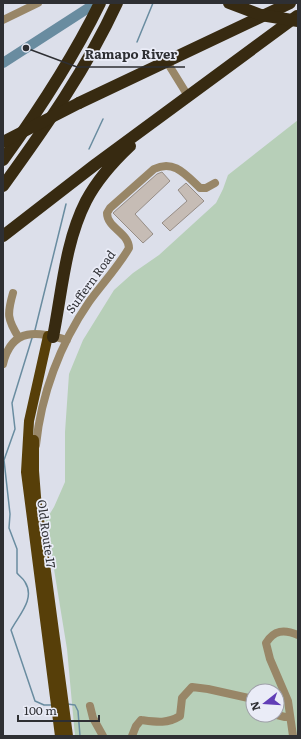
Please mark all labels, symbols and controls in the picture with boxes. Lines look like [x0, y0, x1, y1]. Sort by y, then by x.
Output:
callout: Ramapo River [77, 42, 185, 67]
text: Ramapo River [85, 44, 177, 63]
street label: Suffern Road [61, 245, 120, 317]
street label: Old Route 17 [33, 498, 61, 569]
north arrow [245, 683, 285, 723]
scale bar [18, 697, 99, 723]
text: N [245, 699, 263, 713]
text: 100 m [24, 701, 57, 719]

